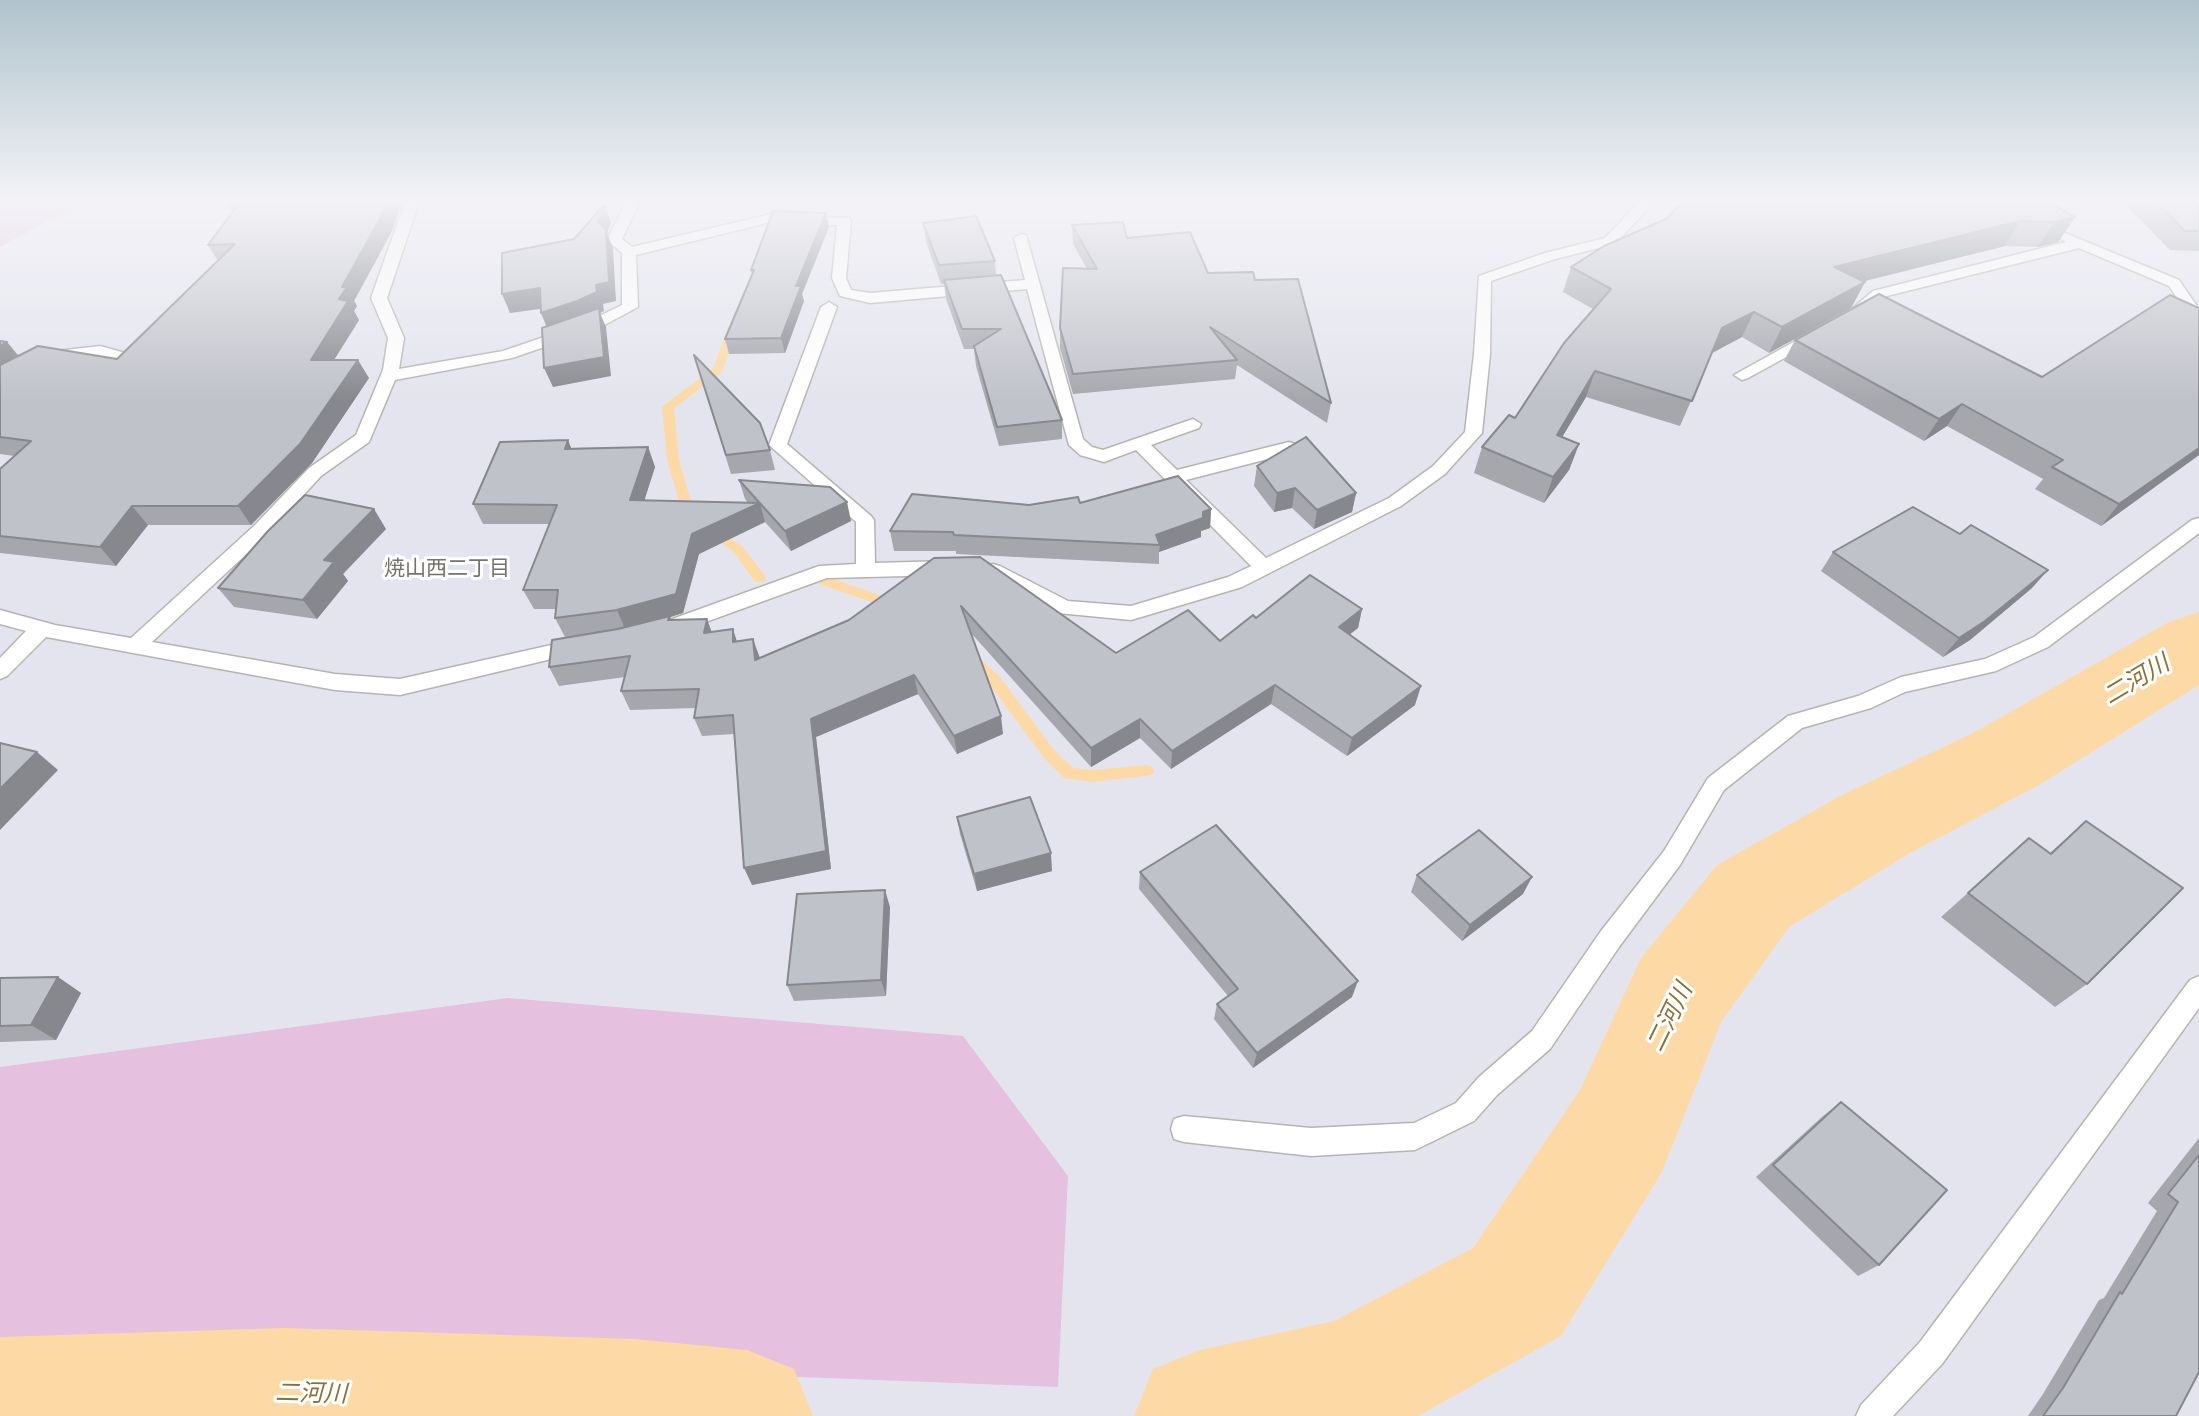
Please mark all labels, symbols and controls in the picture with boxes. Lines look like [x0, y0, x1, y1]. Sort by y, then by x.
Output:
district label: 焼山西二丁目 [384, 557, 510, 583]
water label: 二河川 [2099, 650, 2175, 712]
water label: 二河川 [1642, 979, 1700, 1057]
water label: 二河川 [275, 1380, 347, 1410]

